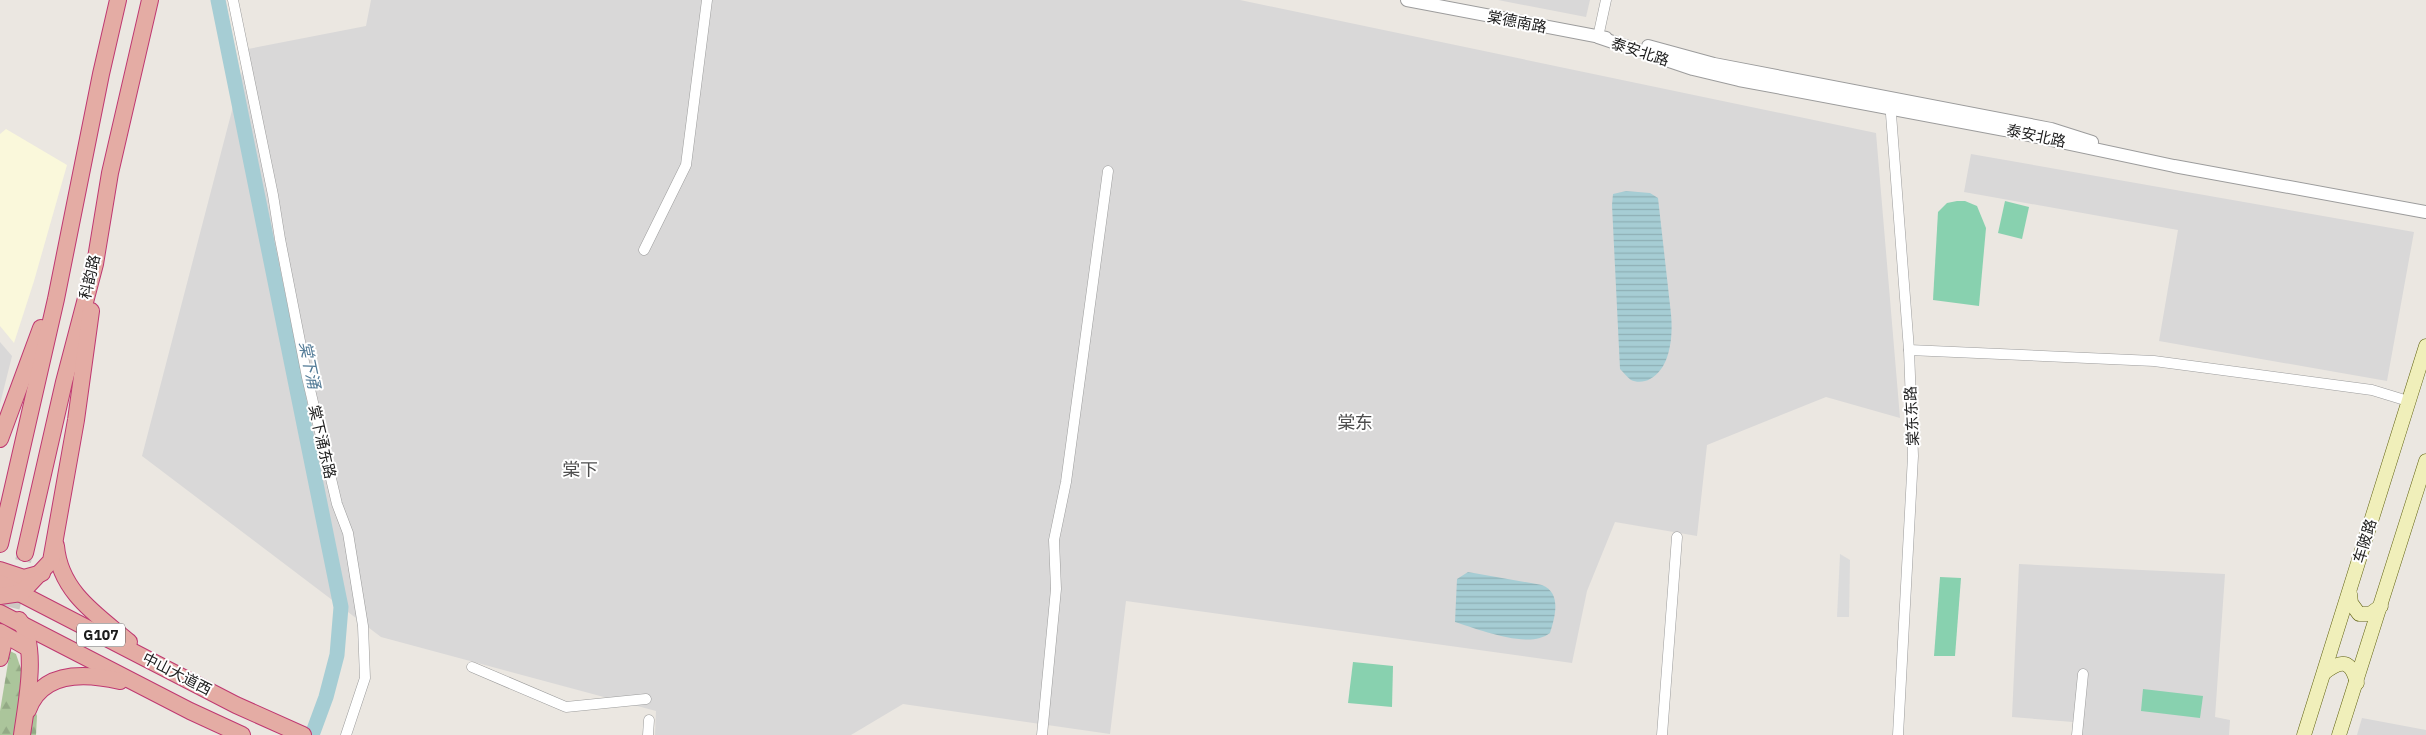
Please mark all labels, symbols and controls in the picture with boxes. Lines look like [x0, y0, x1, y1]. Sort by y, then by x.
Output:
street label: 棠德南路 [1486, 6, 1548, 37]
street label: 泰安北路 [1609, 33, 1672, 70]
street label: 泰安北路 [2005, 120, 2067, 151]
street label: 科韵路 [75, 253, 104, 301]
water label: 棠下涌 [295, 339, 325, 393]
street label: 棠东东路 [1900, 386, 1923, 446]
street label: 棠下涌东路 [305, 403, 340, 481]
district label: 棠东 [1337, 411, 1373, 434]
district label: 棠下 [562, 458, 598, 481]
street label: 车陂路 [2349, 517, 2380, 565]
road number: G107 [77, 624, 125, 646]
street label: 中山大道西 [139, 648, 215, 699]

